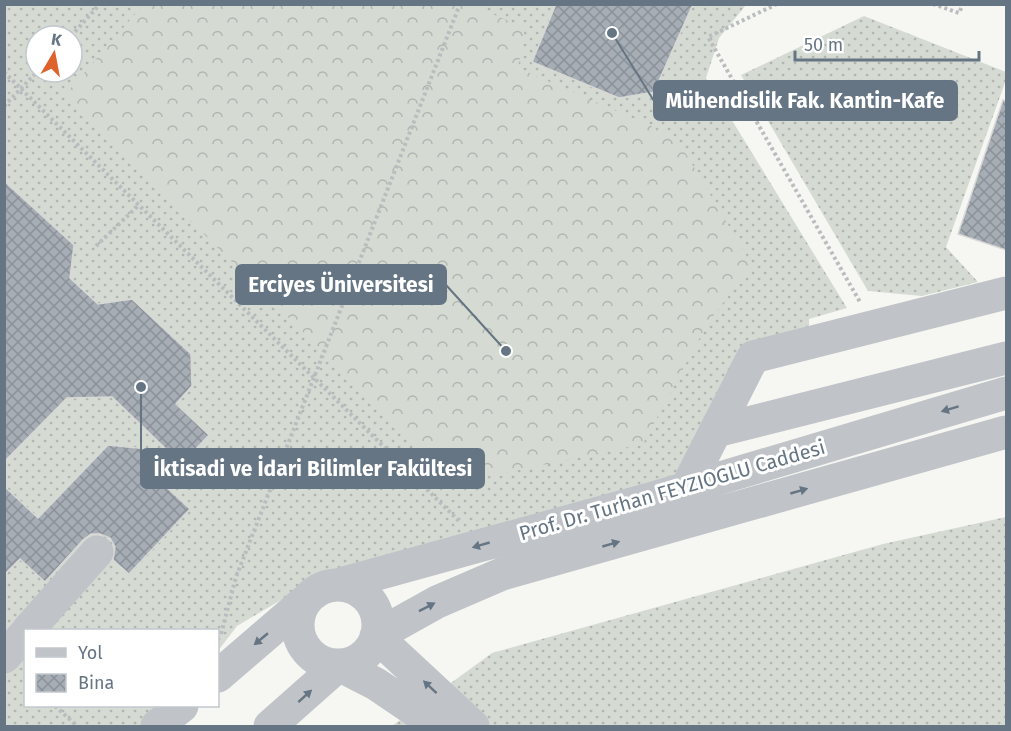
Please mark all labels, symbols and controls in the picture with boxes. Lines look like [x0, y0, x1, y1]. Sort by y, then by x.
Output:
north arrow [24, 24, 84, 84]
scale bar [795, 24, 980, 62]
text: K [50, 29, 64, 50]
text: 50 m [804, 34, 843, 56]
callout: Mühendislik Fak. Kantin-Kafe [654, 81, 957, 120]
text: Mühendislik Fak. Kantin-Kafe [666, 88, 945, 114]
callout: Erciyes Üniversitesi [236, 265, 446, 304]
text: Erciyes Üniversitesi [248, 271, 434, 298]
one-way arrow [941, 404, 959, 414]
street label: Prof. Dr. Turhan FEYZIOGLU Caddesi [516, 435, 828, 545]
callout: İktisadi ve İdari Bilimler Fakültesi [141, 449, 484, 488]
text: İktisadi ve İdari Bilimler Fakültesi [154, 455, 472, 482]
one-way arrow [790, 486, 808, 495]
one-way arrow [602, 538, 620, 548]
one-way arrow [472, 541, 490, 550]
one-way arrow [419, 602, 436, 612]
legend [24, 629, 219, 707]
one-way arrow [254, 632, 269, 645]
text: Yol [78, 642, 103, 664]
text: Bina [78, 672, 114, 694]
one-way arrow [423, 680, 438, 694]
one-way arrow [297, 690, 312, 703]

